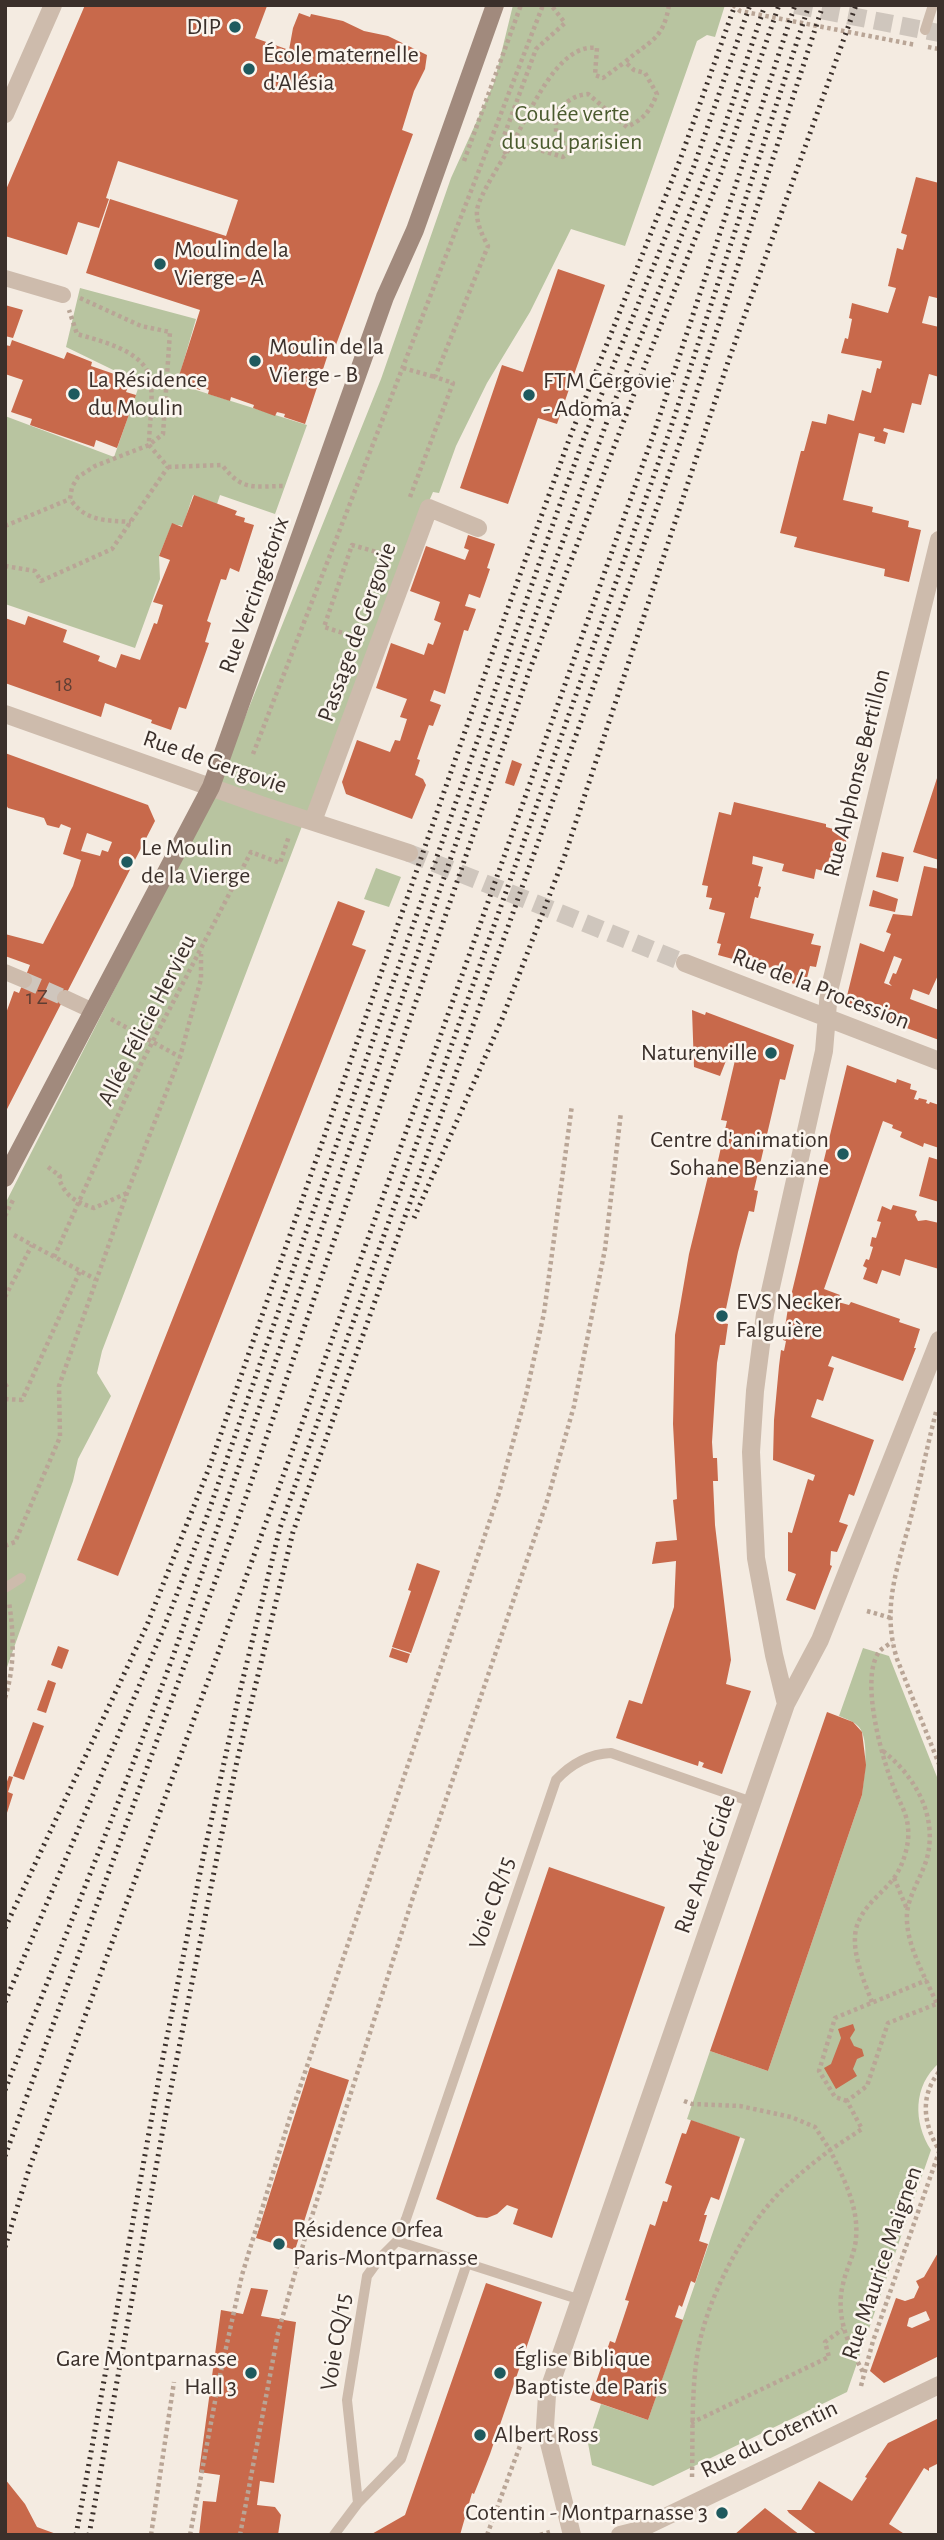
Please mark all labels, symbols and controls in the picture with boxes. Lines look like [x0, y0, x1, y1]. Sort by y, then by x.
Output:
place label: DIP [187, 13, 221, 41]
marker: DIP [227, 19, 243, 35]
place label: École maternelle d'Alésia [263, 41, 419, 97]
marker: École maternelle d'Alésia [241, 61, 257, 77]
park label: Coulée verte du sud parisien [502, 100, 642, 156]
place label: Moulin de la Vierge - A [174, 236, 289, 292]
marker: Moulin de la Vierge - A [152, 256, 168, 272]
place label: Moulin de la Vierge - B [269, 333, 384, 389]
marker: Moulin de la Vierge - B [247, 353, 263, 369]
place label: La Résidence du Moulin [88, 366, 207, 422]
place label: FTM Gergovie - Adoma [543, 367, 672, 423]
marker: La Résidence du Moulin [66, 386, 82, 402]
marker: FTM Gergovie - Adoma [521, 387, 537, 403]
street label: Rue Vercingétorix [212, 513, 296, 677]
street label: Passage de Gergovie [311, 538, 403, 726]
street label: Rue Alphonse Bertillon [817, 666, 897, 880]
house number: 18 [55, 672, 73, 698]
street label: Rue de Gergovie [139, 724, 291, 800]
place label: Le Moulin de la Vierge [141, 834, 250, 890]
marker: Le Moulin de la Vierge [119, 854, 135, 870]
street label: Allée Félicie Hervieu [91, 929, 203, 1111]
street label: Rue de la Procession [728, 942, 914, 1036]
house number: 1 Z [26, 985, 48, 1011]
place label: Naturenville [641, 1039, 757, 1067]
marker: Naturenville [763, 1045, 779, 1061]
place label: Centre d'animation Sohane Benziane [650, 1126, 829, 1182]
marker: Centre d'animation Sohane Benziane [835, 1146, 851, 1162]
place label: EVS Necker Falguière [736, 1288, 842, 1344]
marker: EVS Necker Falguière [714, 1308, 730, 1324]
street label: Rue André Gide [668, 1791, 742, 1937]
street label: Voie CR/15 [463, 1853, 521, 1953]
street label: Rue Maurice Maignen [835, 2162, 929, 2364]
place label: Résidence Orfea Paris-Montparnasse [293, 2216, 478, 2272]
marker: Résidence Orfea Paris-Montparnasse [271, 2236, 287, 2252]
street label: Voie CQ/15 [314, 2291, 358, 2393]
place label: Gare Montparnasse Hall 3 [56, 2345, 237, 2401]
place label: Église Biblique Baptiste de Paris [514, 2345, 667, 2401]
marker: Gare Montparnasse Hall 3 [243, 2365, 259, 2381]
marker: Église Biblique Baptiste de Paris [492, 2365, 508, 2381]
street label: Rue du Cotentin [696, 2393, 842, 2485]
place label: Albert Ross [494, 2421, 599, 2449]
marker: Albert Ross [472, 2427, 488, 2443]
place label: Cotentin - Montparnasse 3 [465, 2499, 708, 2527]
marker: Cotentin - Montparnasse 3 [714, 2505, 730, 2521]

